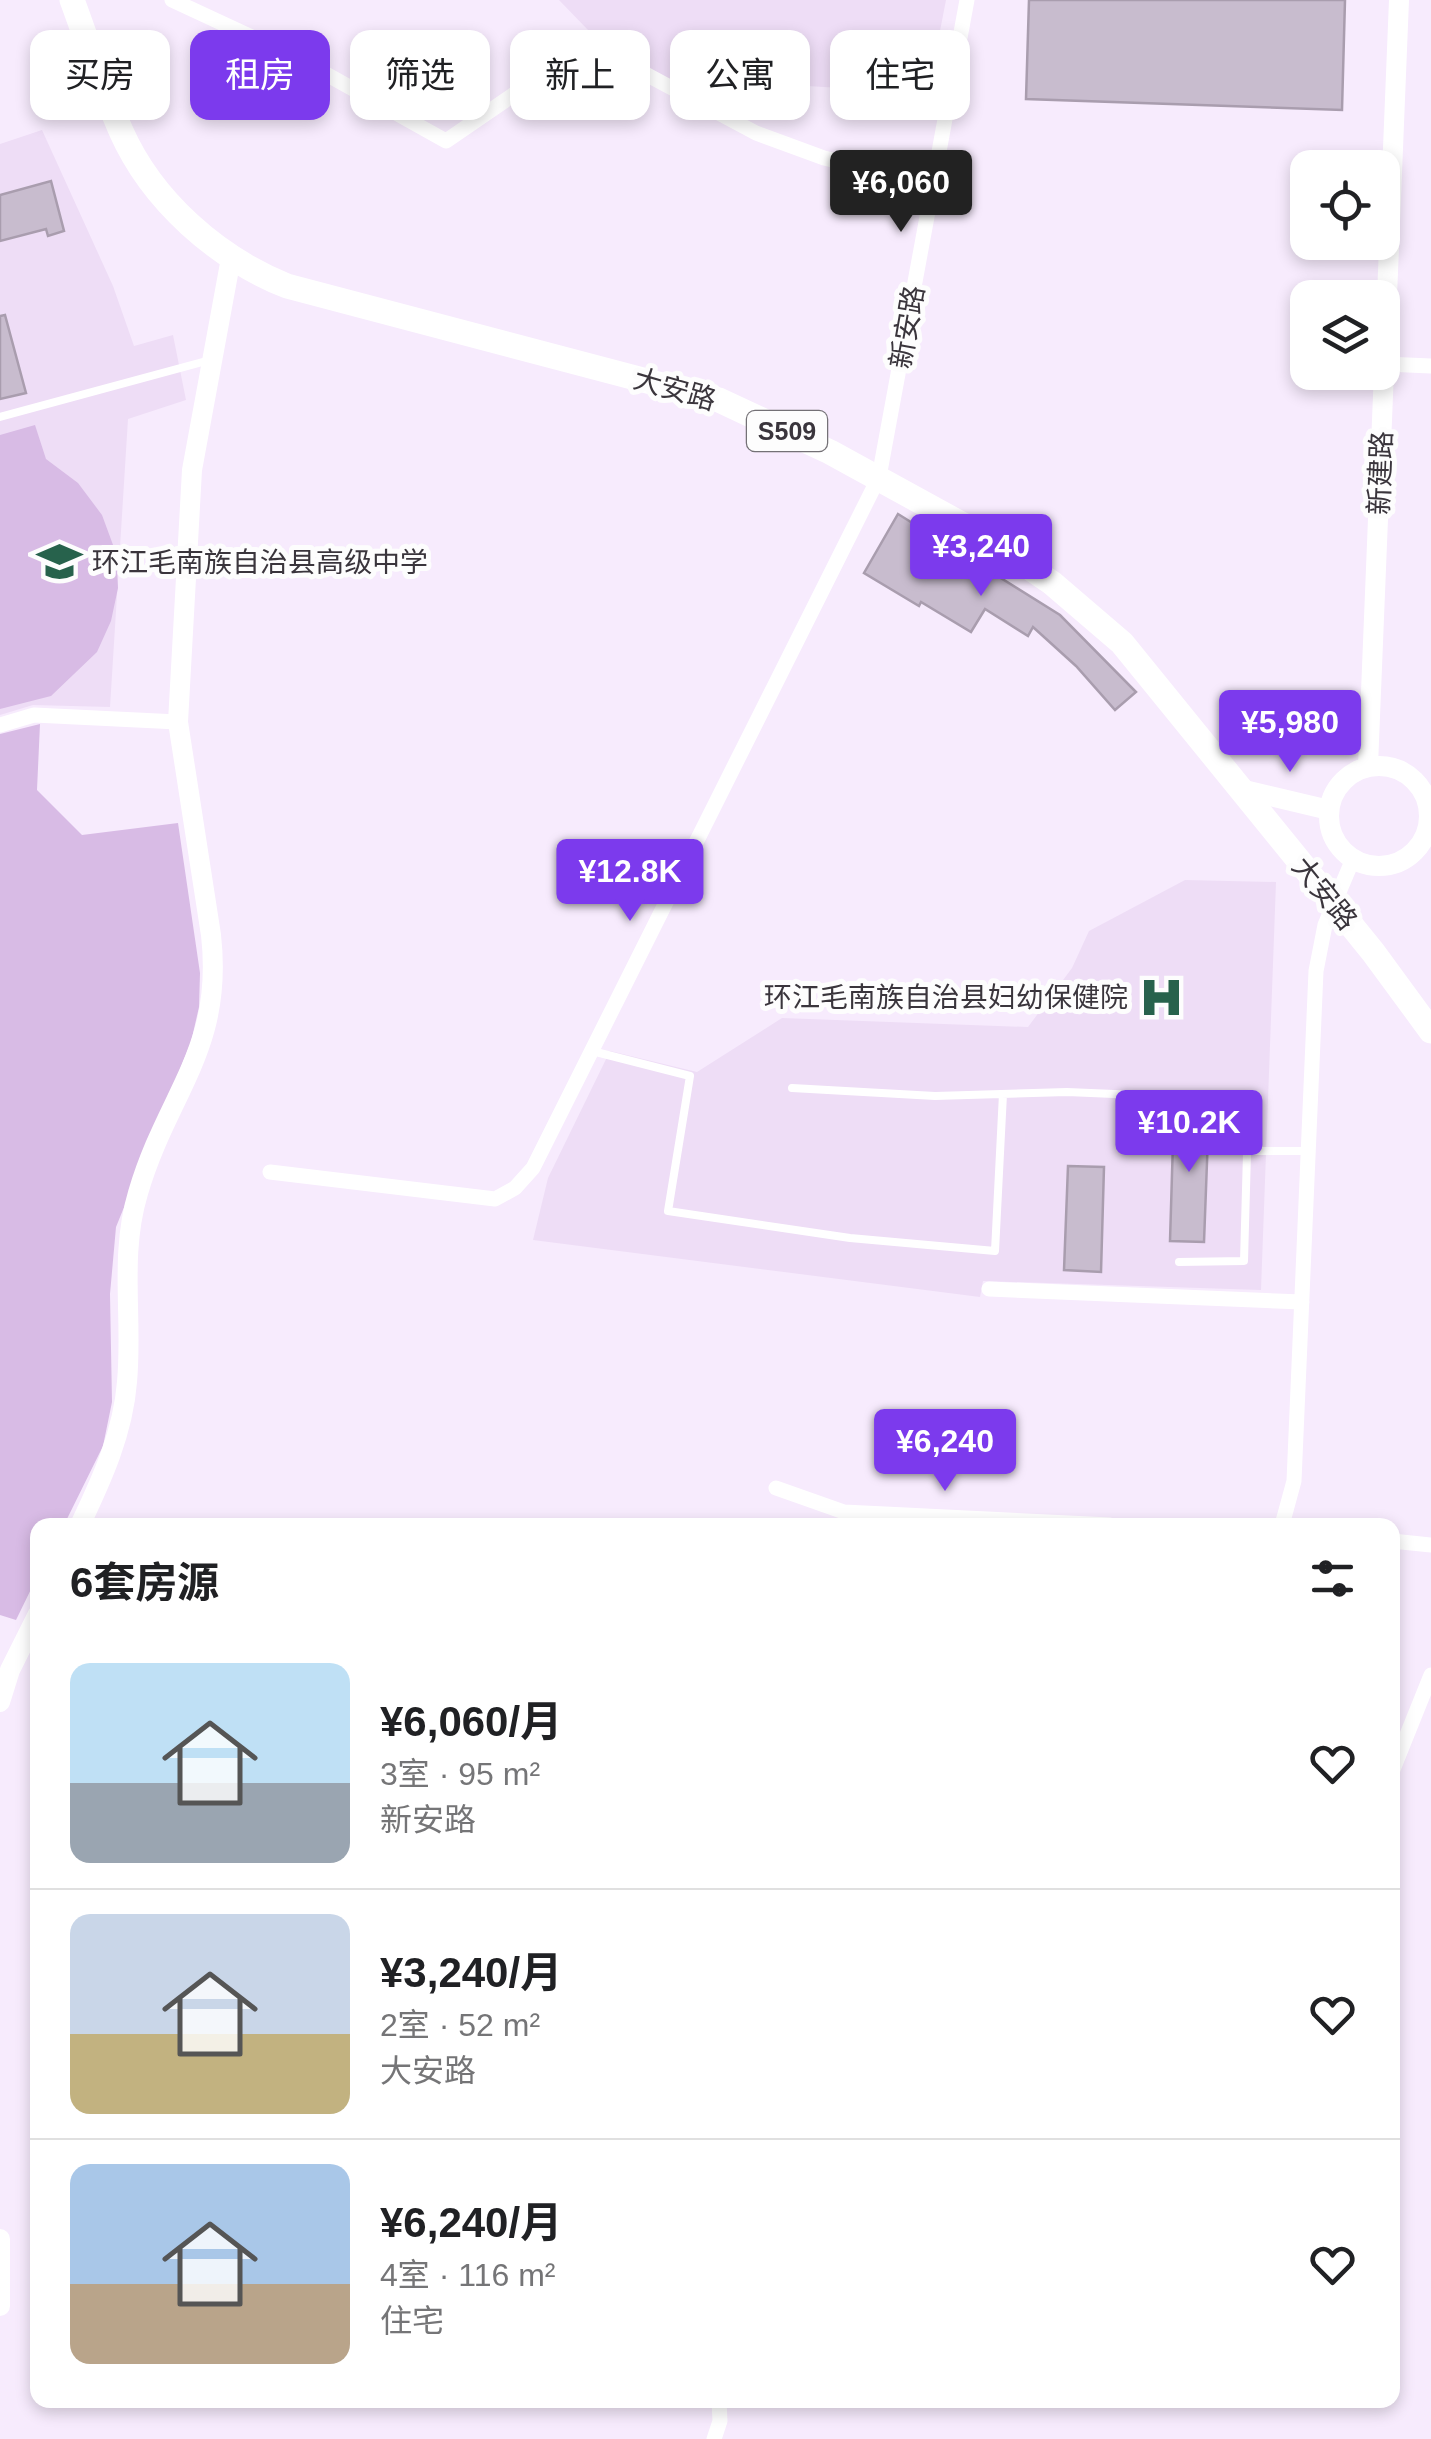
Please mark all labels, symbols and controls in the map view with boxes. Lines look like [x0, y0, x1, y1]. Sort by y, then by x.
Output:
chip: 买房 [30, 30, 170, 120]
chip: 租房 [190, 30, 330, 120]
chip: 筛选 [350, 30, 490, 120]
chip: 新上 [510, 30, 650, 120]
chip: 公寓 [670, 30, 810, 120]
chip: 住宅 [830, 30, 970, 120]
pin: ¥6,060 [820, 150, 982, 235]
map controls [1290, 150, 1400, 390]
button: locate [1290, 150, 1400, 260]
text: ¥6,060 [852, 164, 950, 200]
button: layers [1290, 280, 1400, 390]
street label: 新安路 [885, 283, 930, 371]
street label: 大安路 [630, 363, 720, 416]
road number: S509 [747, 411, 827, 451]
street label: 新建路 [1364, 430, 1397, 516]
pin: ¥3,240 [900, 514, 1062, 599]
text: ¥3,240 [932, 528, 1030, 564]
school or university icon: 环江毛南族自治县高级中学 [35, 538, 83, 586]
place label: 环江毛南族自治县高级中学 [92, 547, 428, 578]
pin: ¥5,980 [1209, 690, 1371, 775]
text: ¥5,980 [1241, 704, 1339, 740]
pin: ¥12.8K [549, 839, 711, 924]
street label: 大安路 [1286, 851, 1363, 936]
text: ¥12.8K [578, 853, 682, 889]
hospital icon: 环江毛南族自治县妇幼保健院 [1137, 973, 1185, 1021]
place label: 环江毛南族自治县妇幼保健院 [764, 982, 1128, 1013]
pin: ¥10.2K [1108, 1090, 1270, 1175]
text: ¥10.2K [1137, 1104, 1241, 1140]
pin: ¥6,240 [864, 1409, 1026, 1494]
text: ¥6,240 [896, 1423, 994, 1459]
icon: filters [1305, 1551, 1360, 1606]
text: 6套房源 [70, 1559, 219, 1606]
text: ¥6,060/月 [380, 1698, 562, 1745]
icon: home [150, 1703, 270, 1823]
icon: heart [1305, 1736, 1360, 1791]
text: 3室 · 95 m² [380, 1756, 540, 1792]
text: 新安路 [380, 1802, 476, 1838]
text: ¥3,240/月 [380, 1949, 562, 1996]
icon: home [150, 1954, 270, 2074]
icon: heart [1305, 1987, 1360, 2042]
text: 2室 · 52 m² [380, 2007, 540, 2043]
text: 大安路 [380, 2053, 476, 2089]
text: ¥6,240/月 [380, 2199, 562, 2246]
icon: home [150, 2204, 270, 2324]
icon: heart [1305, 2237, 1360, 2292]
text: 4室 · 116 m² [380, 2257, 555, 2293]
text: 住宅 [380, 2303, 444, 2339]

